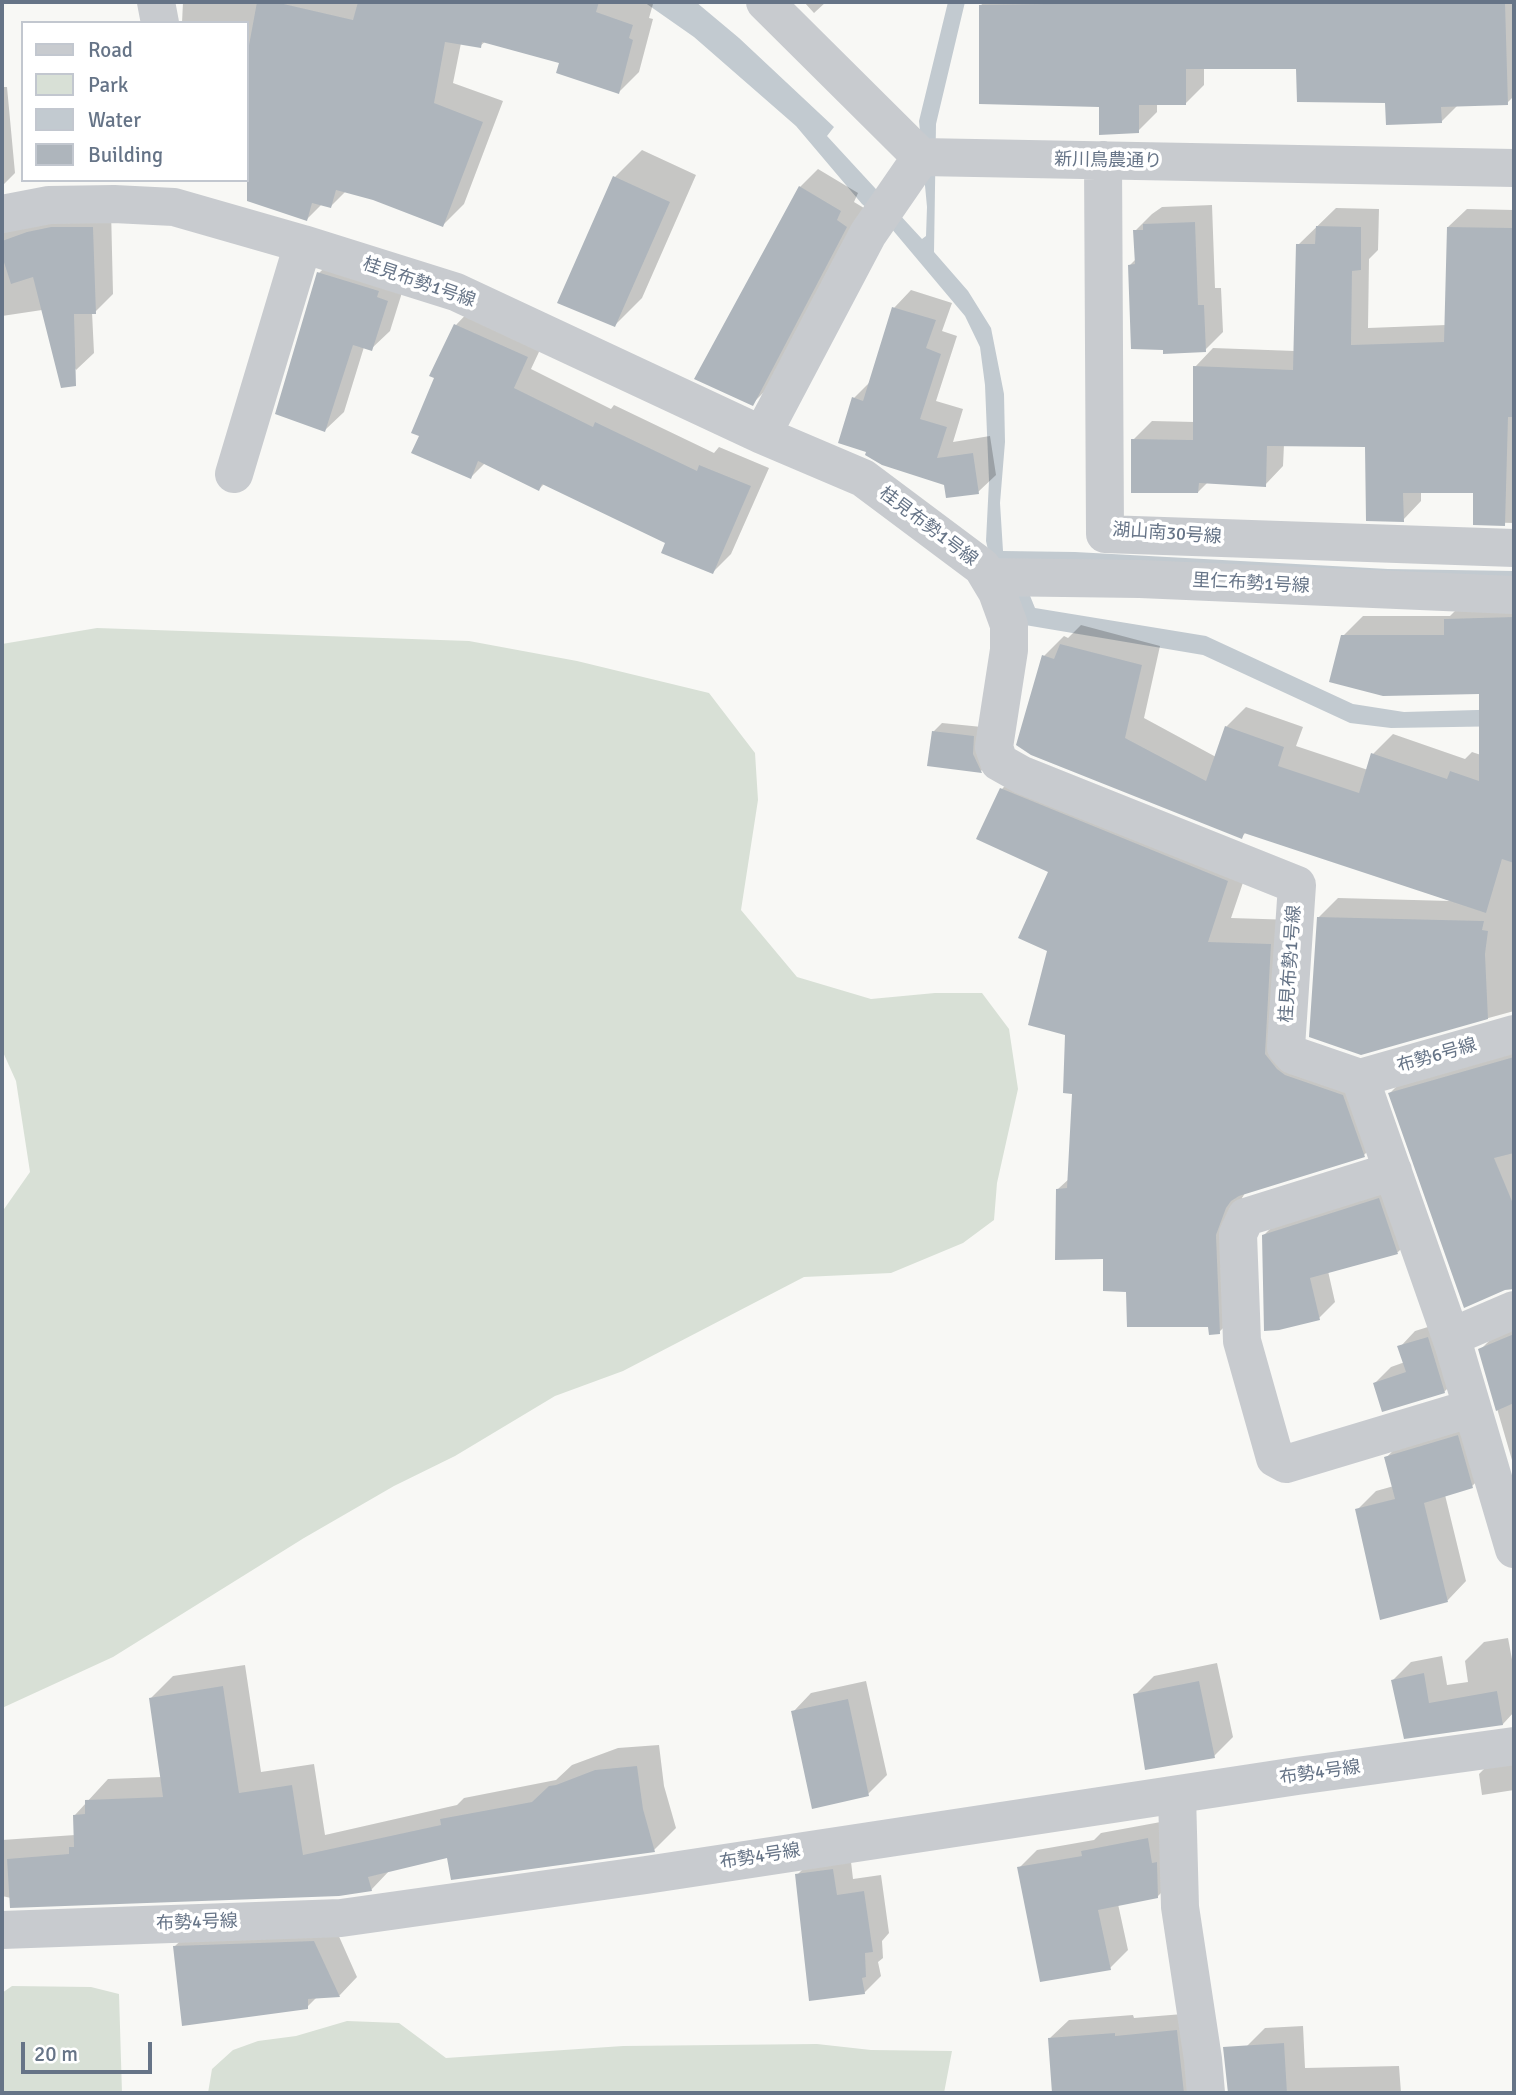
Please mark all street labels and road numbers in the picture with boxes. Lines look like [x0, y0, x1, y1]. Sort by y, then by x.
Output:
street label: 新川鳥農通り [1054, 149, 1162, 173]
street label: 桂見布勢1号線 [360, 254, 478, 312]
street label: 桂見布勢1号線 [874, 483, 982, 571]
street label: 湖山南30号線 [1112, 519, 1222, 549]
street label: 里仁布勢1号線 [1192, 570, 1310, 598]
street label: 桂見布勢1号線 [1276, 905, 1306, 1023]
street label: 布勢6号線 [1395, 1034, 1479, 1078]
street label: 布勢4号線 [1278, 1757, 1362, 1789]
street label: 布勢4号線 [718, 1840, 802, 1874]
street label: 布勢4号線 [156, 1911, 238, 1935]

